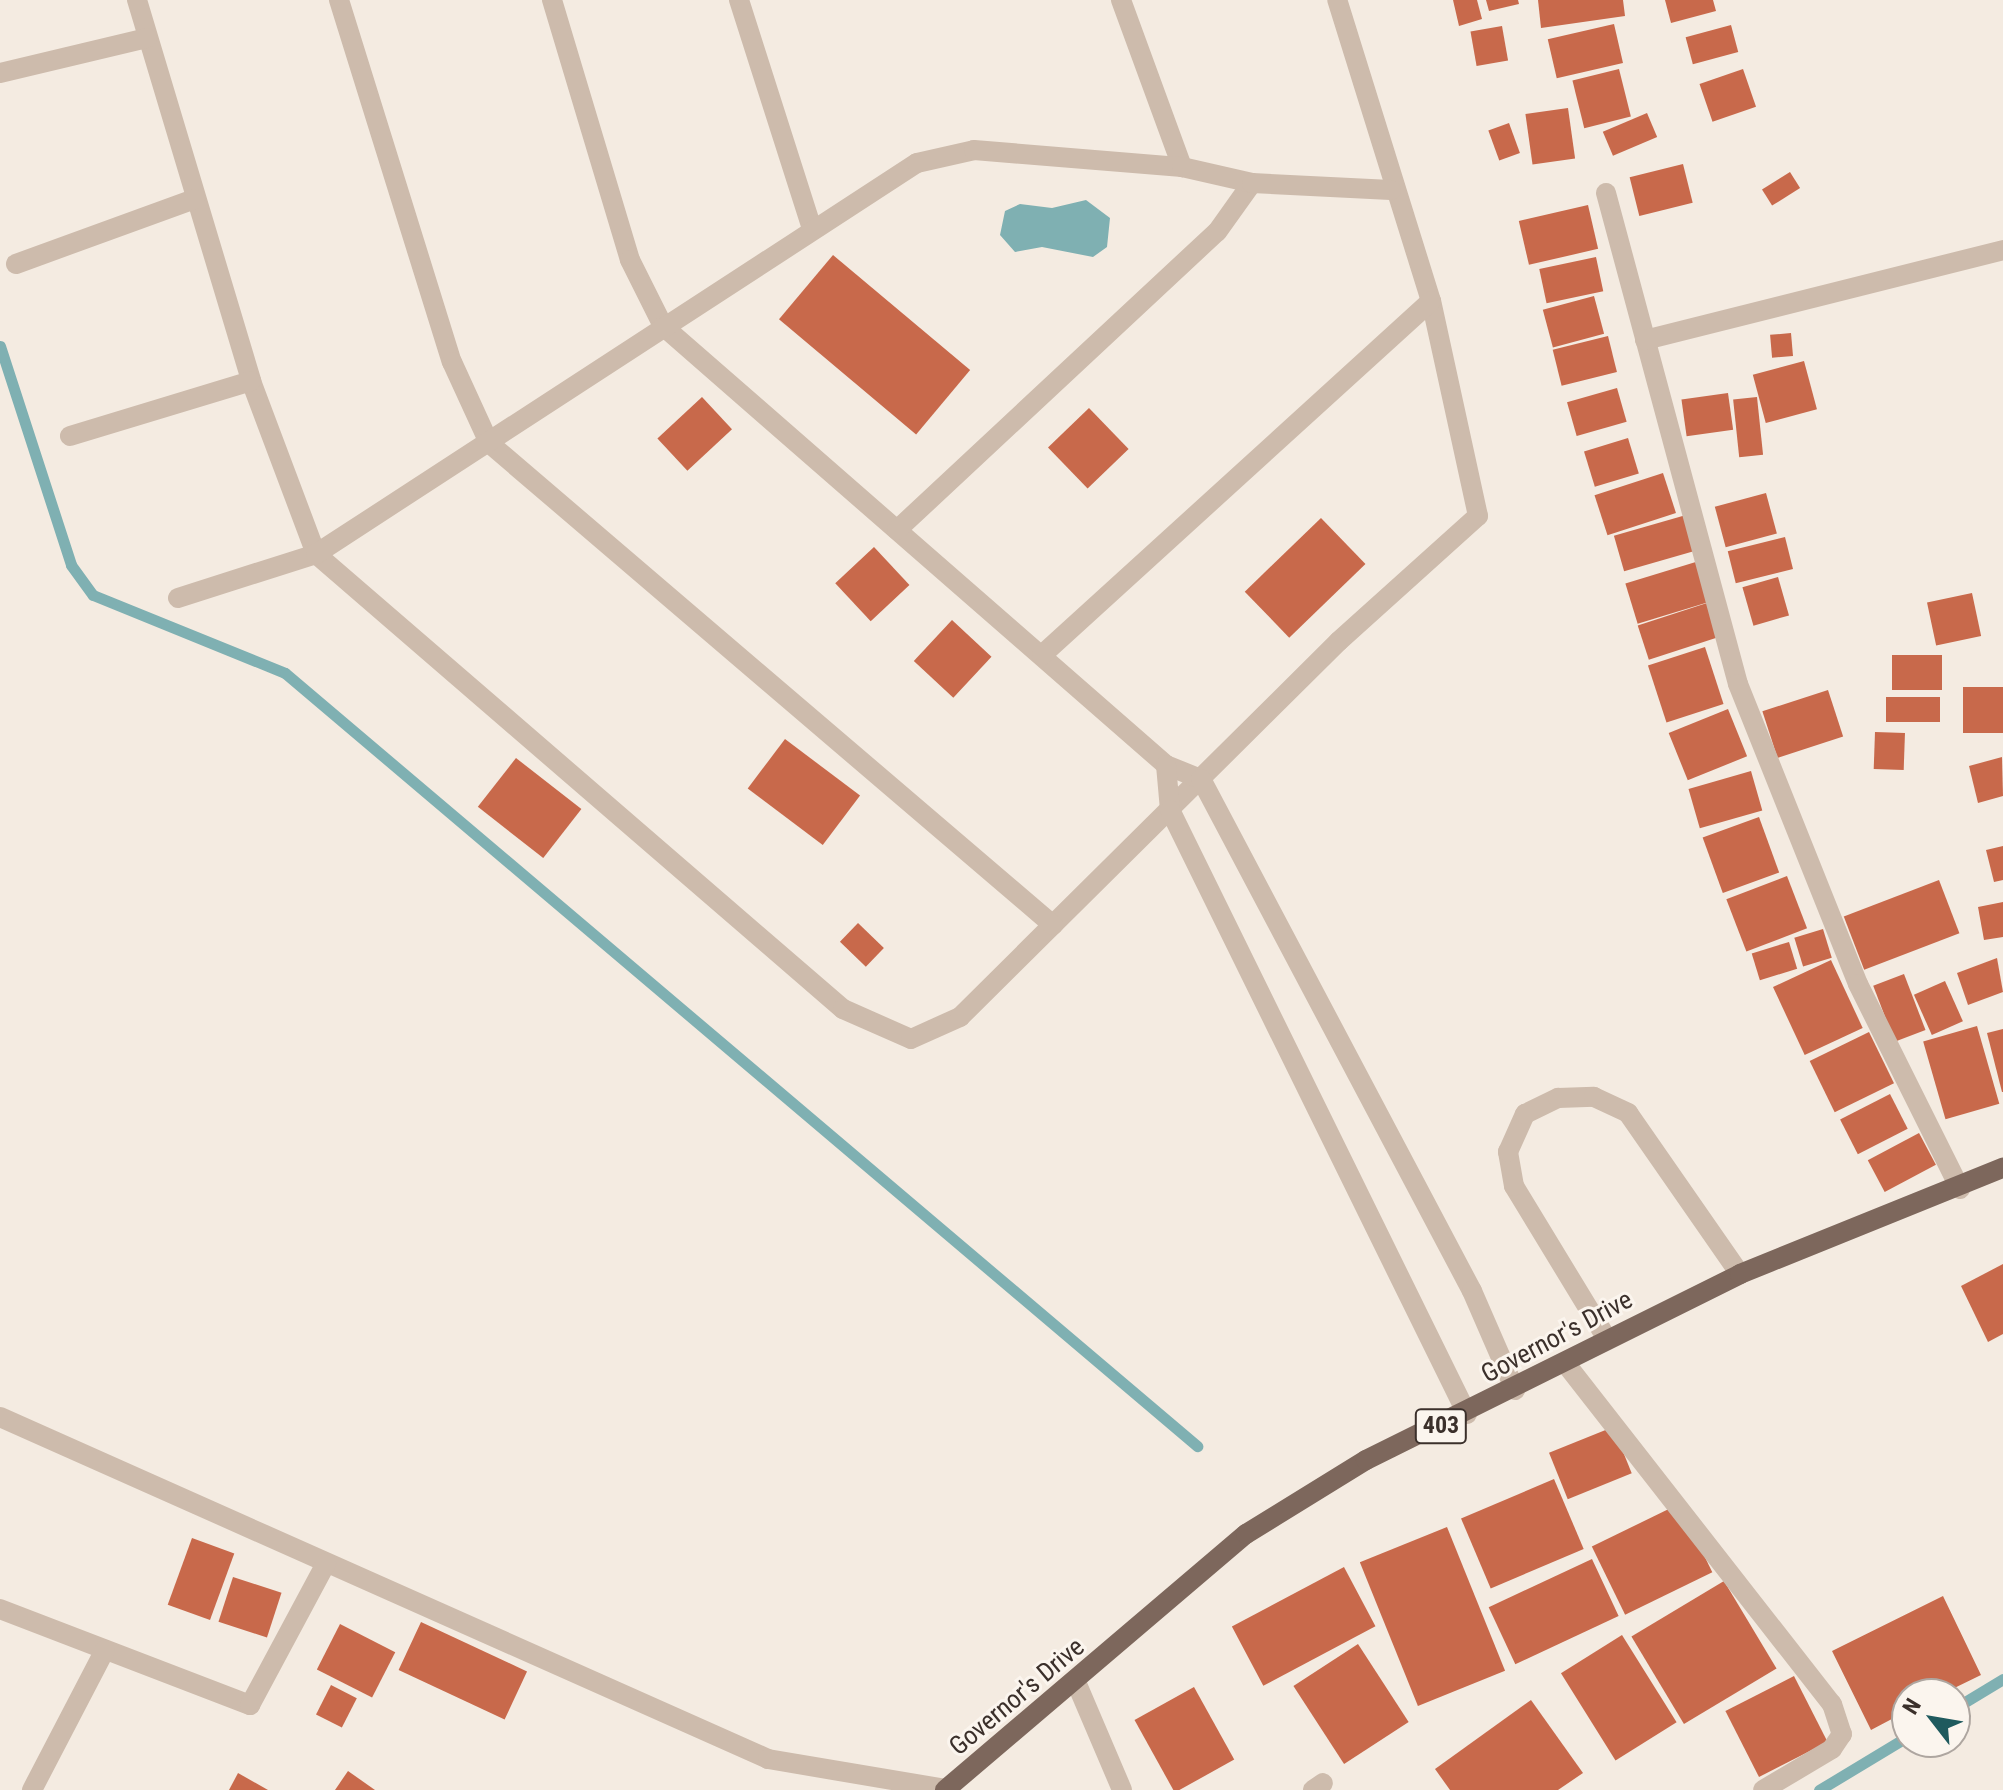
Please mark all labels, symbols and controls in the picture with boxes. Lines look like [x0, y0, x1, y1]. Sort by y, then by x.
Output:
street label: Governor's Drive [1476, 1284, 1638, 1390]
road number: 403 [1413, 1406, 1469, 1446]
street label: Governor's Drive [943, 1632, 1091, 1762]
north arrow [1891, 1678, 1971, 1758]
text: N [1898, 1694, 1926, 1719]

